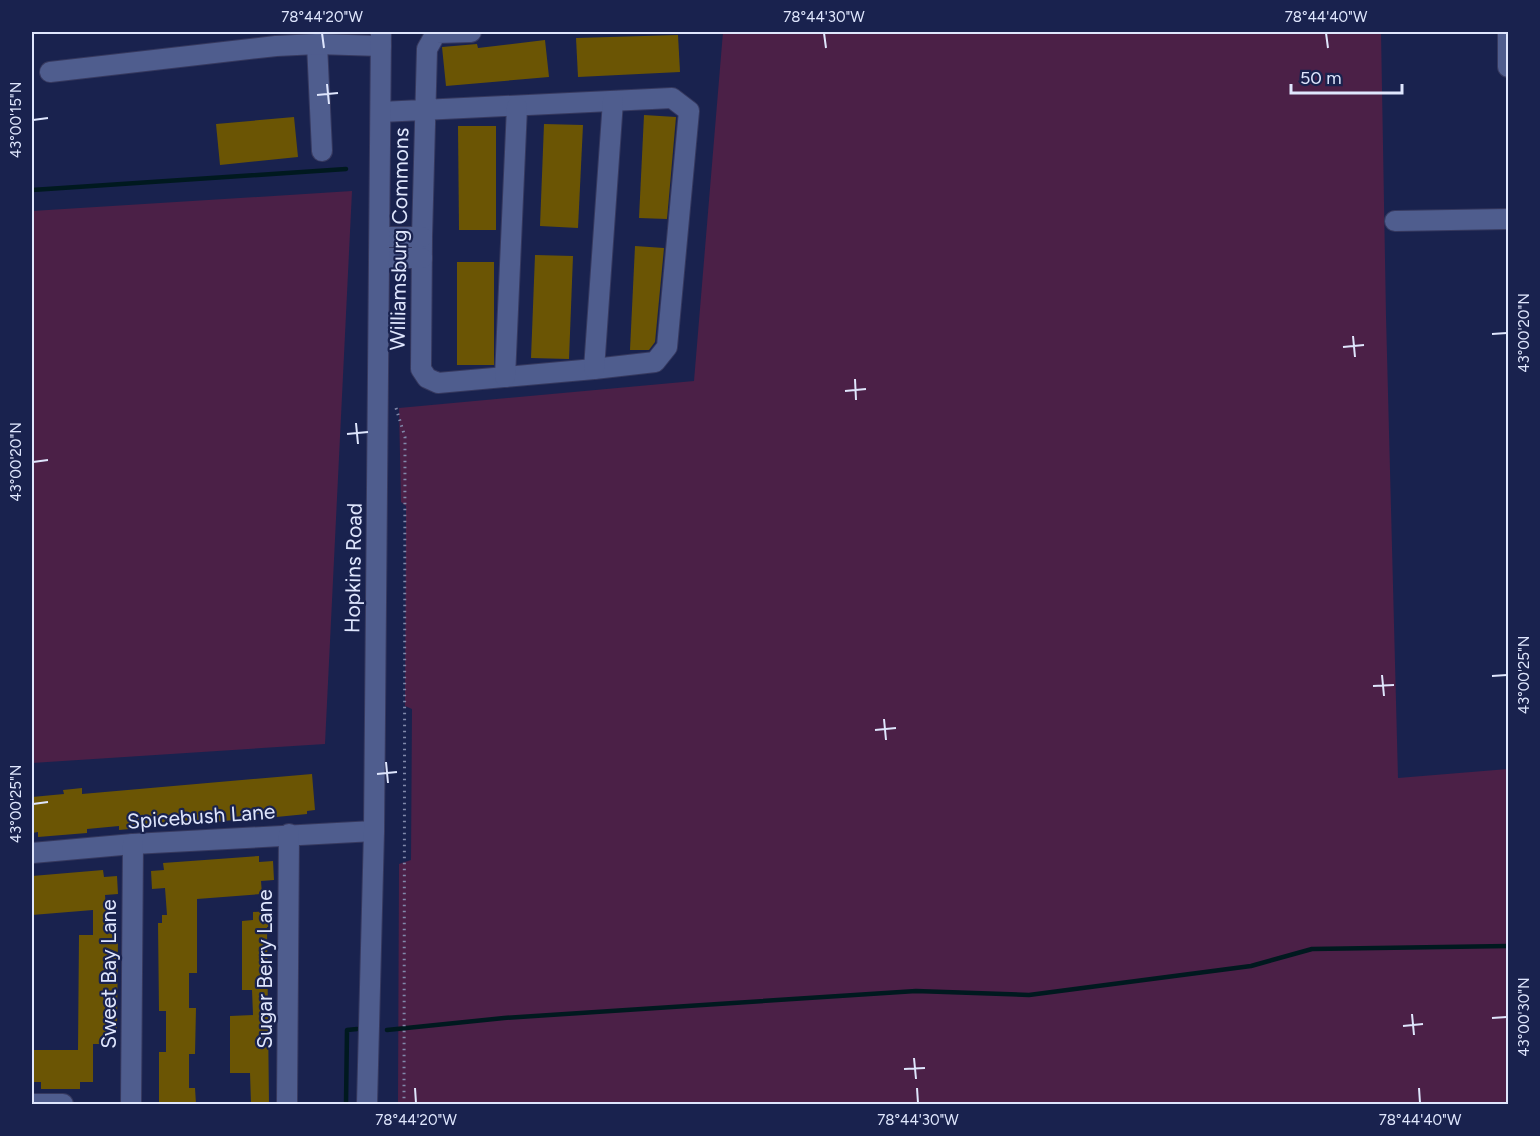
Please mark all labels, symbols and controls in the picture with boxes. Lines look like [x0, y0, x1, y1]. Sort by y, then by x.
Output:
text: 78°44'20"W [281, 8, 363, 26]
text: 78°44'30"W [783, 8, 865, 26]
text: 78°44'40"W [1285, 8, 1368, 26]
scale bar [1291, 57, 1402, 95]
text: 50 m [1300, 67, 1342, 89]
text: 43°00'15"N [7, 82, 25, 158]
street label: Williamsburg Commons [385, 127, 413, 351]
text: 43°00'20"N [1515, 293, 1533, 373]
text: 43°00'20"N [7, 422, 25, 502]
street label: Hopkins Road [339, 503, 367, 633]
text: 43°00'25"N [1515, 636, 1533, 714]
text: 43°00'25"N [7, 765, 25, 843]
street label: Spicebush Lane [126, 798, 276, 834]
street label: Sugar Berry Lane [252, 889, 277, 1049]
street label: Sweet Bay Lane [96, 899, 121, 1049]
text: 43°00'30"N [1515, 977, 1533, 1057]
text: 78°44'20"W [375, 1111, 457, 1129]
text: 78°44'30"W [877, 1111, 959, 1129]
text: 78°44'40"W [1379, 1111, 1462, 1129]

